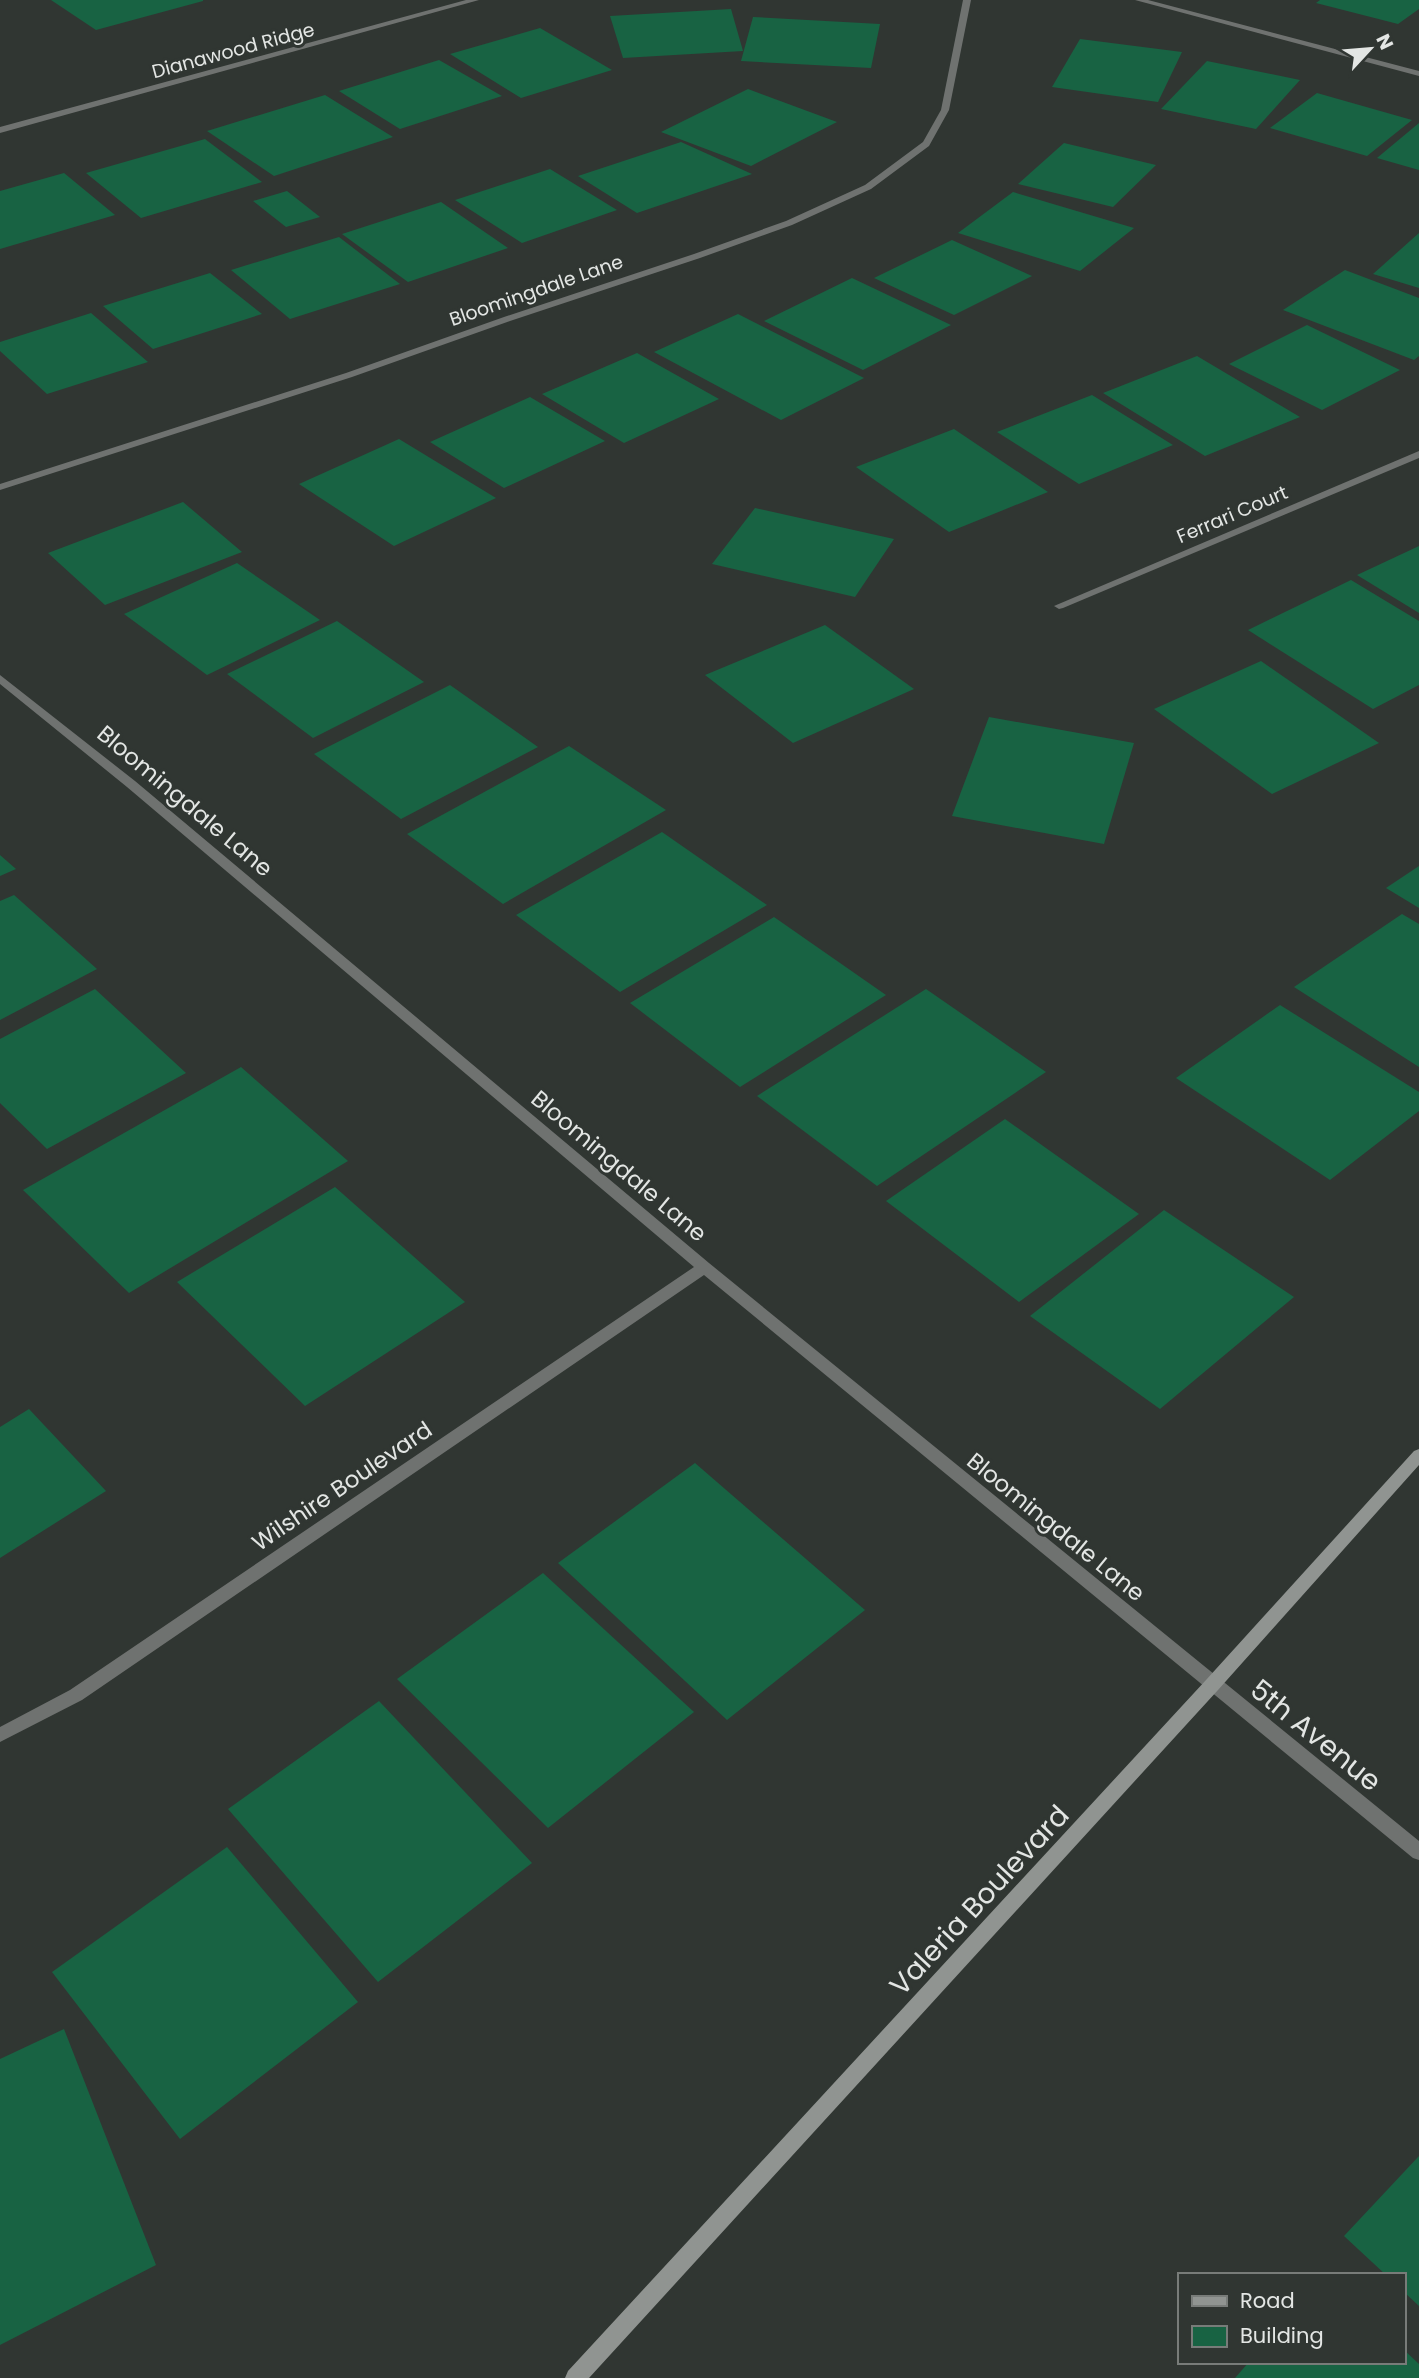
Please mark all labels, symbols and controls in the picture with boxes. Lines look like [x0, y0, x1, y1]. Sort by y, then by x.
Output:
north arrow [1335, 14, 1405, 84]
street label: Dianawood Ridge [149, 16, 318, 85]
text: N [1370, 29, 1400, 54]
street label: Bloomingdale Lane [446, 248, 627, 333]
street label: Ferrari Court [1173, 479, 1292, 550]
street label: Bloomingdale Lane [90, 718, 280, 884]
street label: Bloomingdale Lane [524, 1083, 714, 1249]
street label: Wilshire Boulevard [246, 1414, 438, 1558]
street label: Bloomingdale Lane [960, 1445, 1152, 1609]
street label: 5th Avenue [1242, 1670, 1389, 1800]
street label: Valeria Boulevard [881, 1797, 1078, 2004]
legend [1178, 2273, 1405, 2364]
text: Road [1240, 2286, 1295, 2315]
text: Building [1240, 2321, 1324, 2350]

